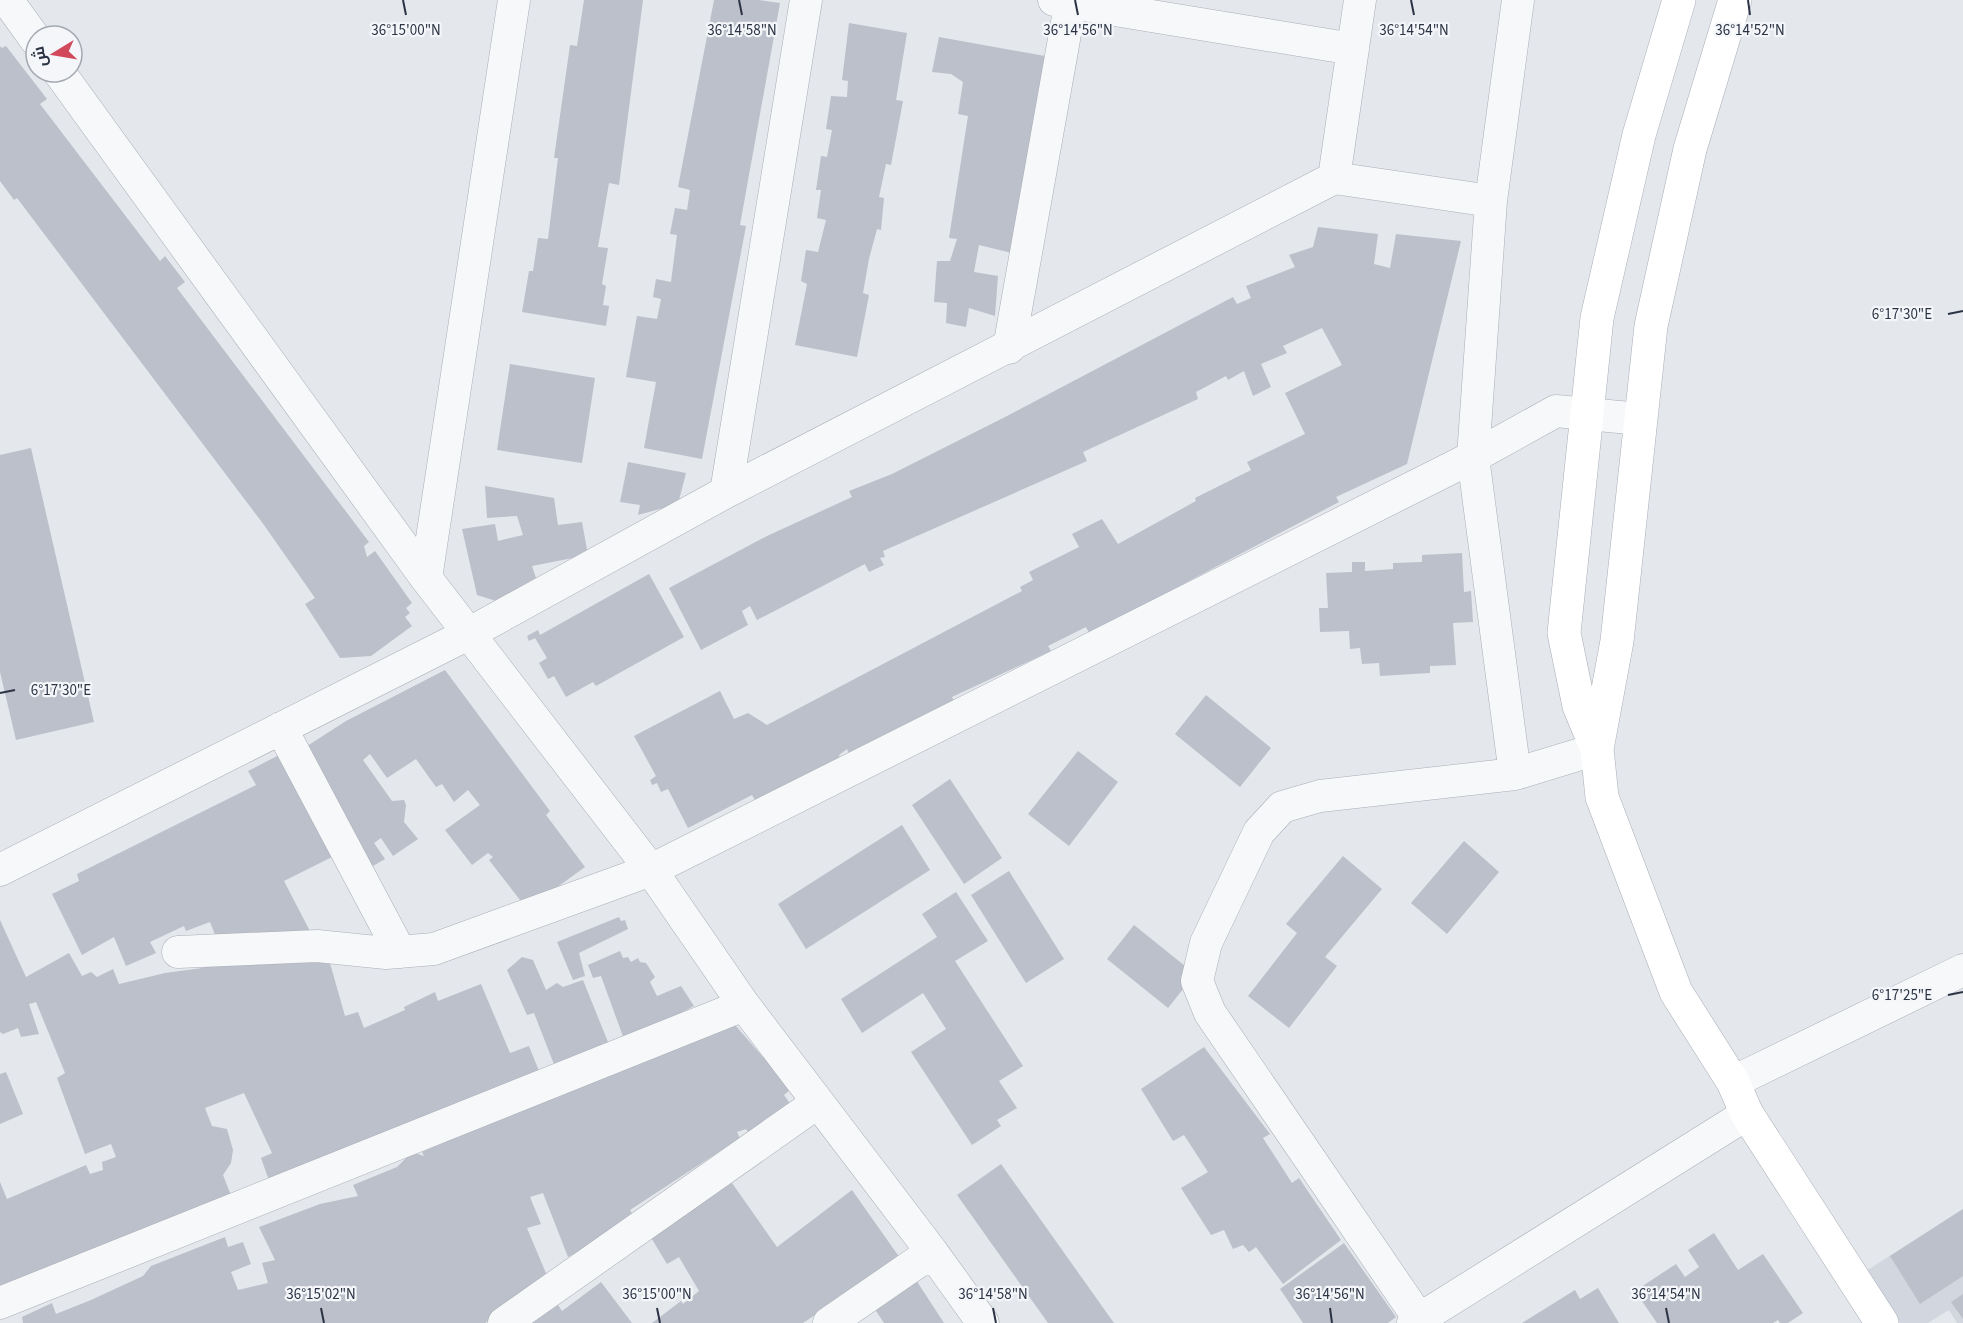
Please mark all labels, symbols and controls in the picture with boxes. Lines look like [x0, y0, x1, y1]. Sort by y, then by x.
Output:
text: 36°15'00"N [371, 20, 441, 41]
text: 36°14'58"N [707, 20, 777, 41]
text: 36°14'56"N [1043, 20, 1113, 41]
text: 36°14'54"N [1379, 20, 1449, 41]
text: 36°14'52"N [1715, 20, 1785, 41]
north arrow [24, 24, 84, 84]
text: ش [28, 44, 53, 69]
text: 6°17'30"E [1872, 304, 1932, 325]
text: 6°17'30"E [31, 680, 91, 701]
text: 6°17'25"E [1872, 985, 1932, 1006]
text: 36°15'02"N [286, 1284, 356, 1305]
text: 36°15'00"N [622, 1284, 692, 1305]
text: 36°14'58"N [958, 1284, 1028, 1305]
text: 36°14'56"N [1295, 1284, 1365, 1305]
text: 36°14'54"N [1631, 1284, 1701, 1305]

